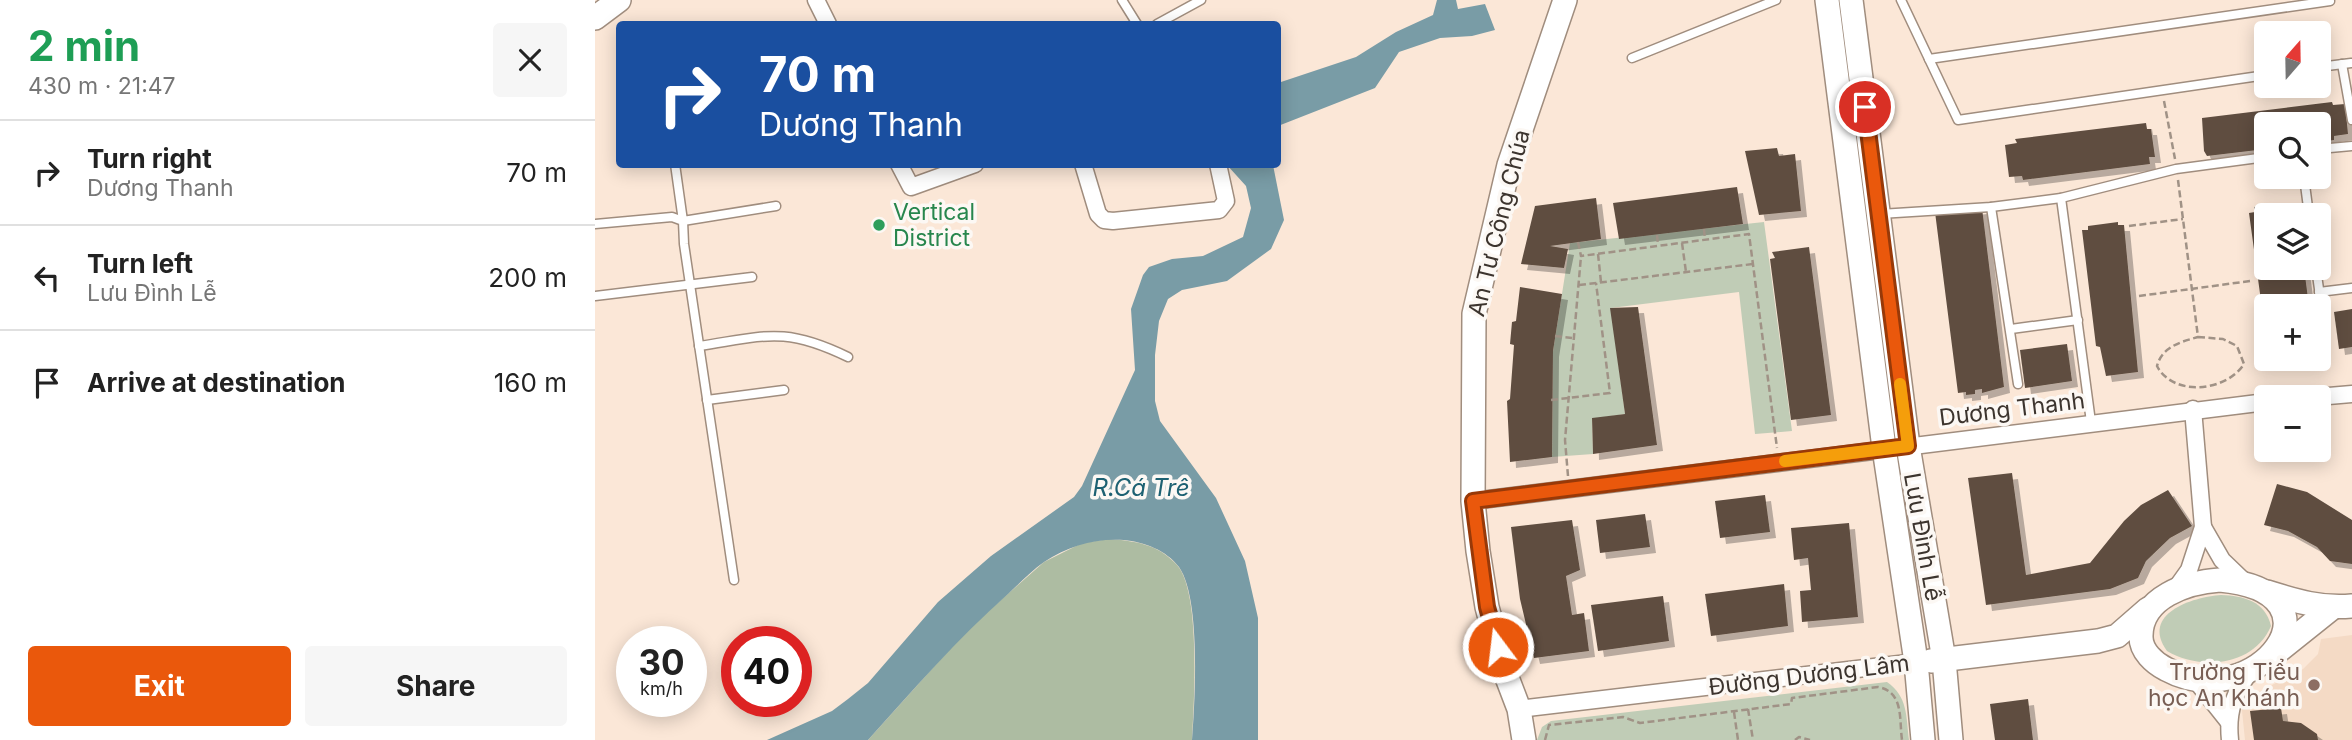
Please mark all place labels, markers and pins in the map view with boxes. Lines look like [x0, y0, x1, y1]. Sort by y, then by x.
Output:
pin [1835, 77, 1895, 137]
place label: Vertical District [893, 198, 975, 252]
marker: Vertical District [871, 217, 887, 233]
place label: Trường Tiểu học An Khánh [2148, 658, 2300, 712]
marker: Trường Tiểu học An Khánh [2306, 677, 2322, 693]

